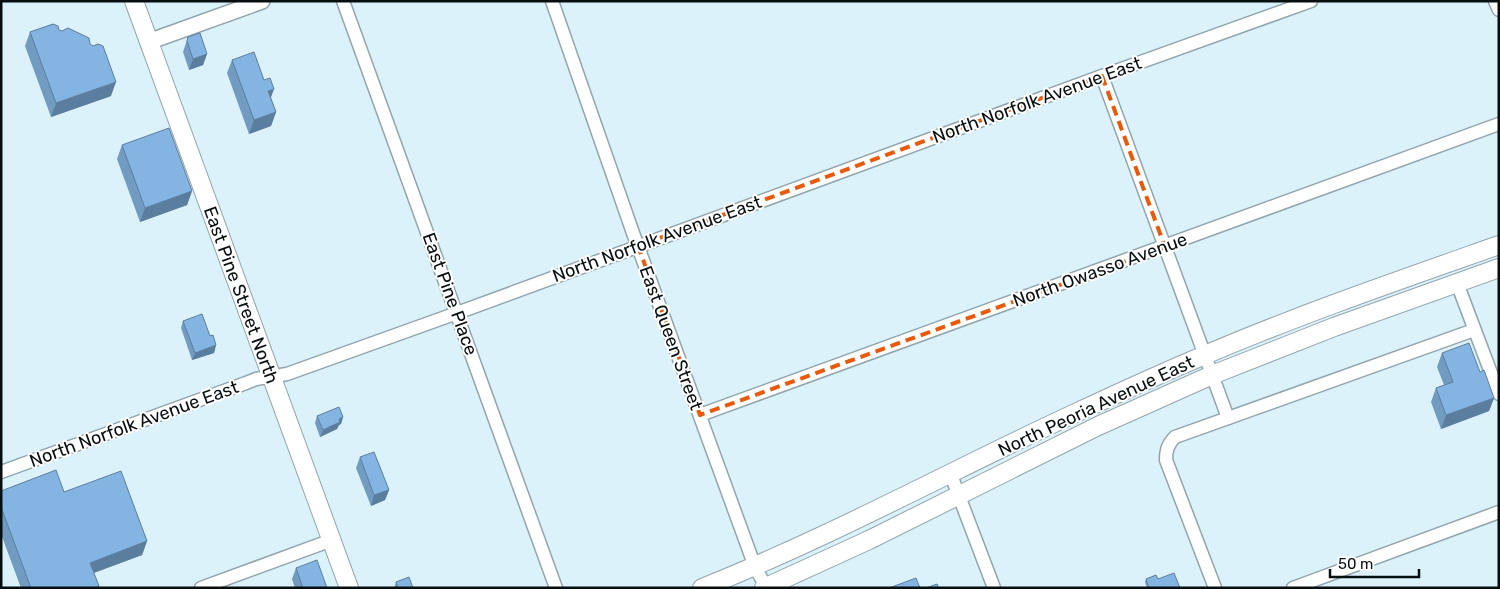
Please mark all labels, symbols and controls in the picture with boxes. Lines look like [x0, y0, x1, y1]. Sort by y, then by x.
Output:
street label: North Norfolk Avenue East [929, 52, 1145, 148]
street label: North Norfolk Avenue East [549, 191, 765, 287]
street label: East Pine Street North [199, 203, 283, 387]
street label: North Owasso Avenue [1010, 228, 1190, 312]
street label: East Pine Place [418, 230, 482, 358]
street label: East Queen Street [635, 263, 707, 413]
street label: North Peoria Avenue East [995, 351, 1197, 461]
street label: North Norfolk Avenue East [26, 376, 242, 472]
scale bar [1330, 546, 1419, 578]
text: 50 m [1338, 555, 1373, 573]

